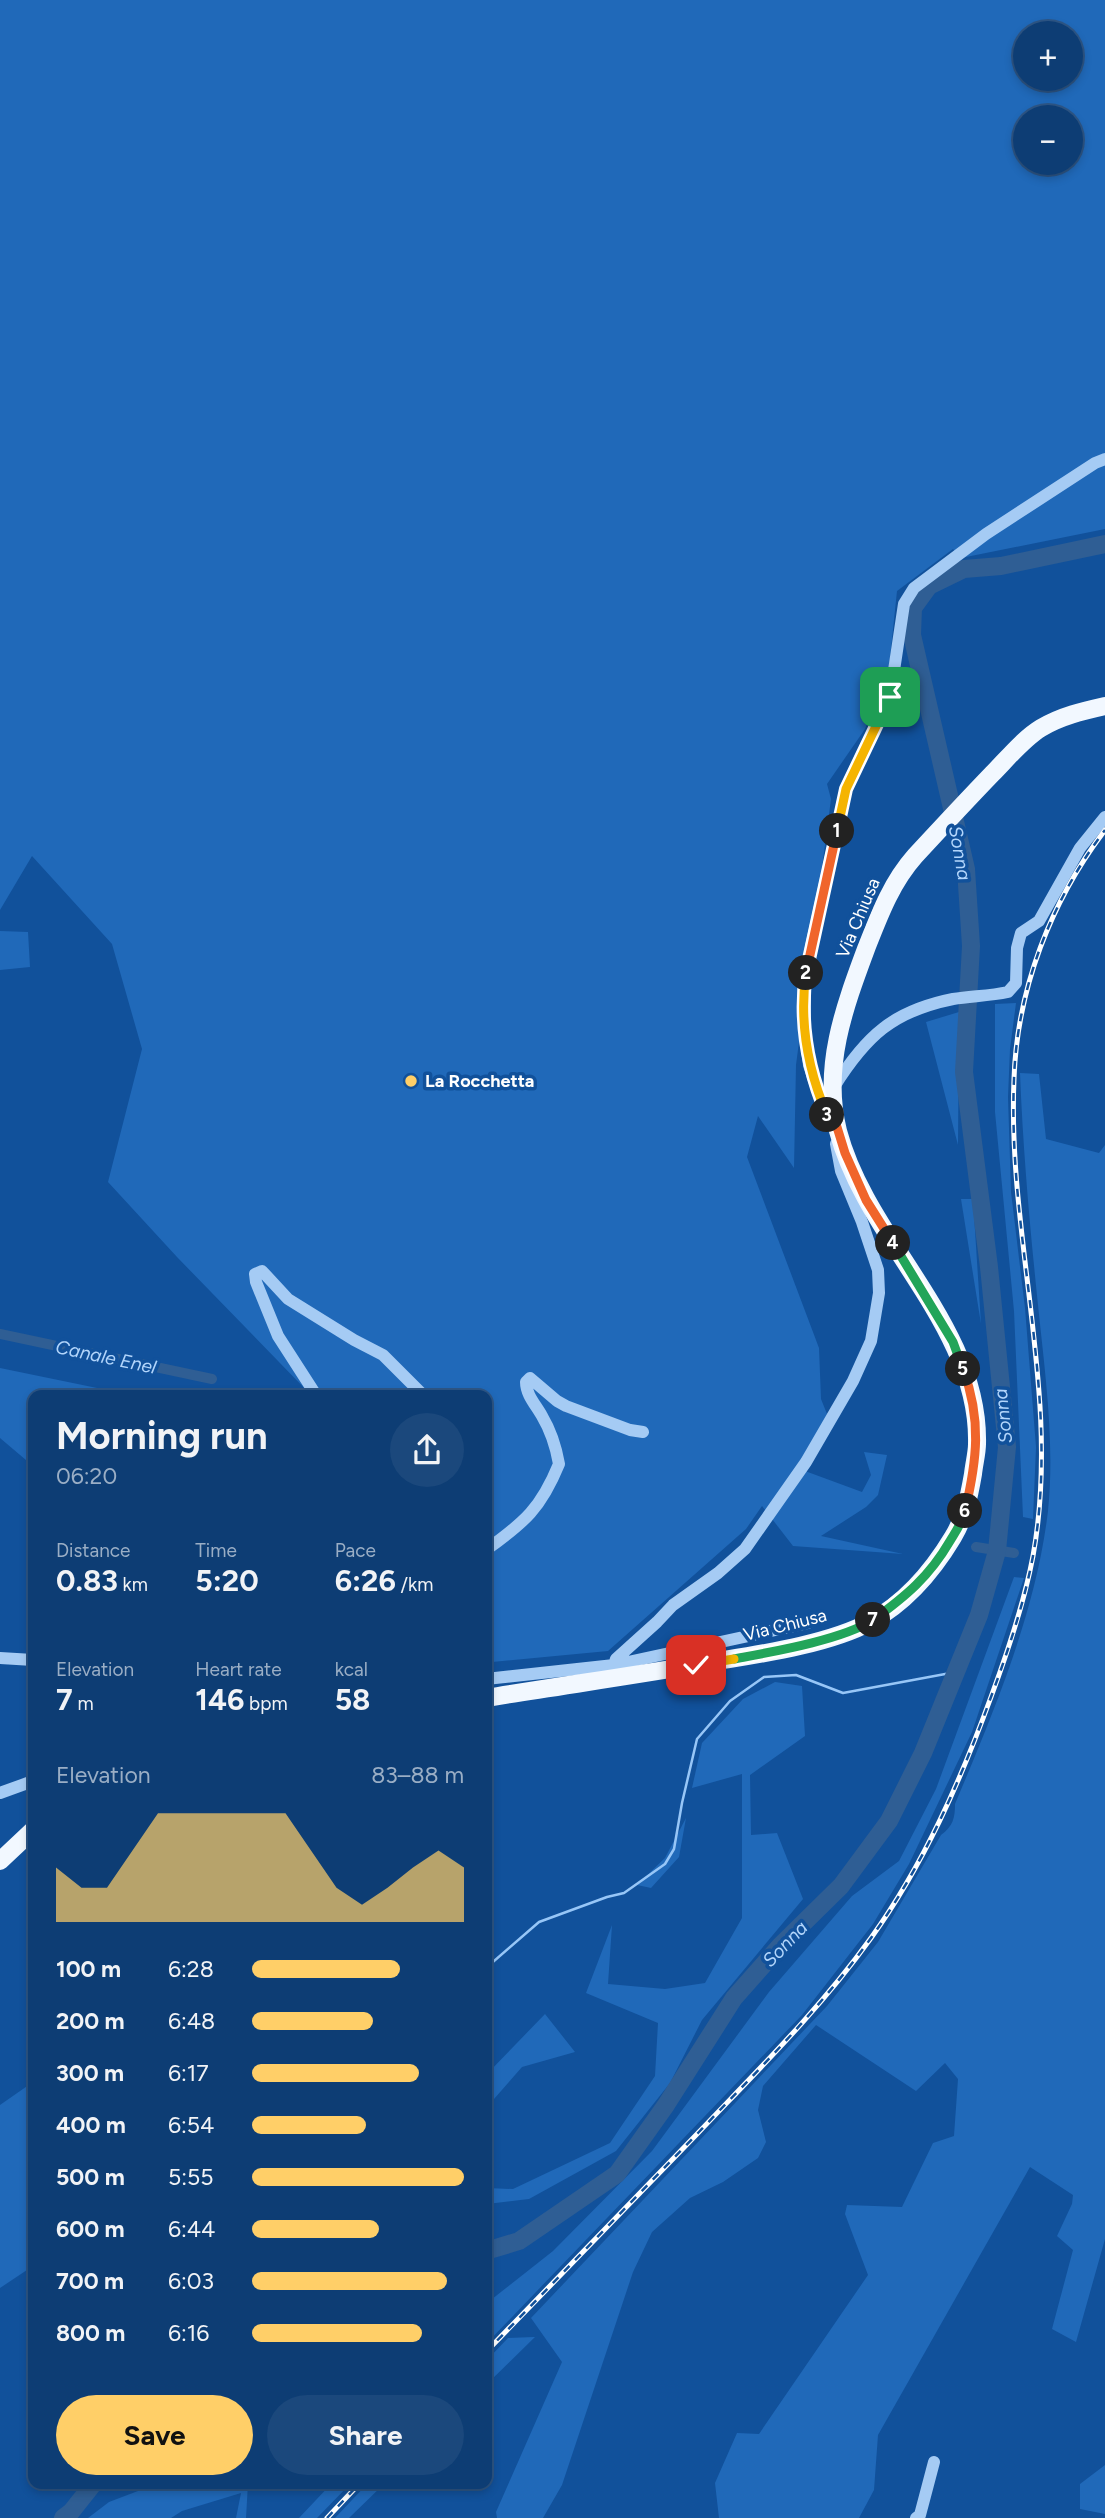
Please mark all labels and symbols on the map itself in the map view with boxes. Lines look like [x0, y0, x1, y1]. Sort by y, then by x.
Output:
pin [860, 667, 920, 727]
pin: 1 [820, 814, 854, 848]
water label: Sonna [944, 824, 976, 882]
street label: Via Chiusa [831, 875, 885, 961]
pin: 2 [788, 956, 824, 990]
place label: La Rocchetta [425, 1070, 534, 1092]
marker: La Rocchetta [403, 1073, 419, 1089]
pin: 3 [810, 1098, 844, 1132]
pin: 4 [876, 1226, 910, 1260]
water label: Canale Enel [54, 1335, 159, 1379]
pin: 5 [946, 1352, 981, 1386]
water label: Sonna [989, 1387, 1017, 1445]
pin: 6 [948, 1494, 982, 1528]
pin: 7 [856, 1602, 890, 1638]
street label: Via Chiusa [741, 1604, 829, 1646]
pin [666, 1635, 726, 1695]
water label: Sonna [758, 1916, 812, 1972]

